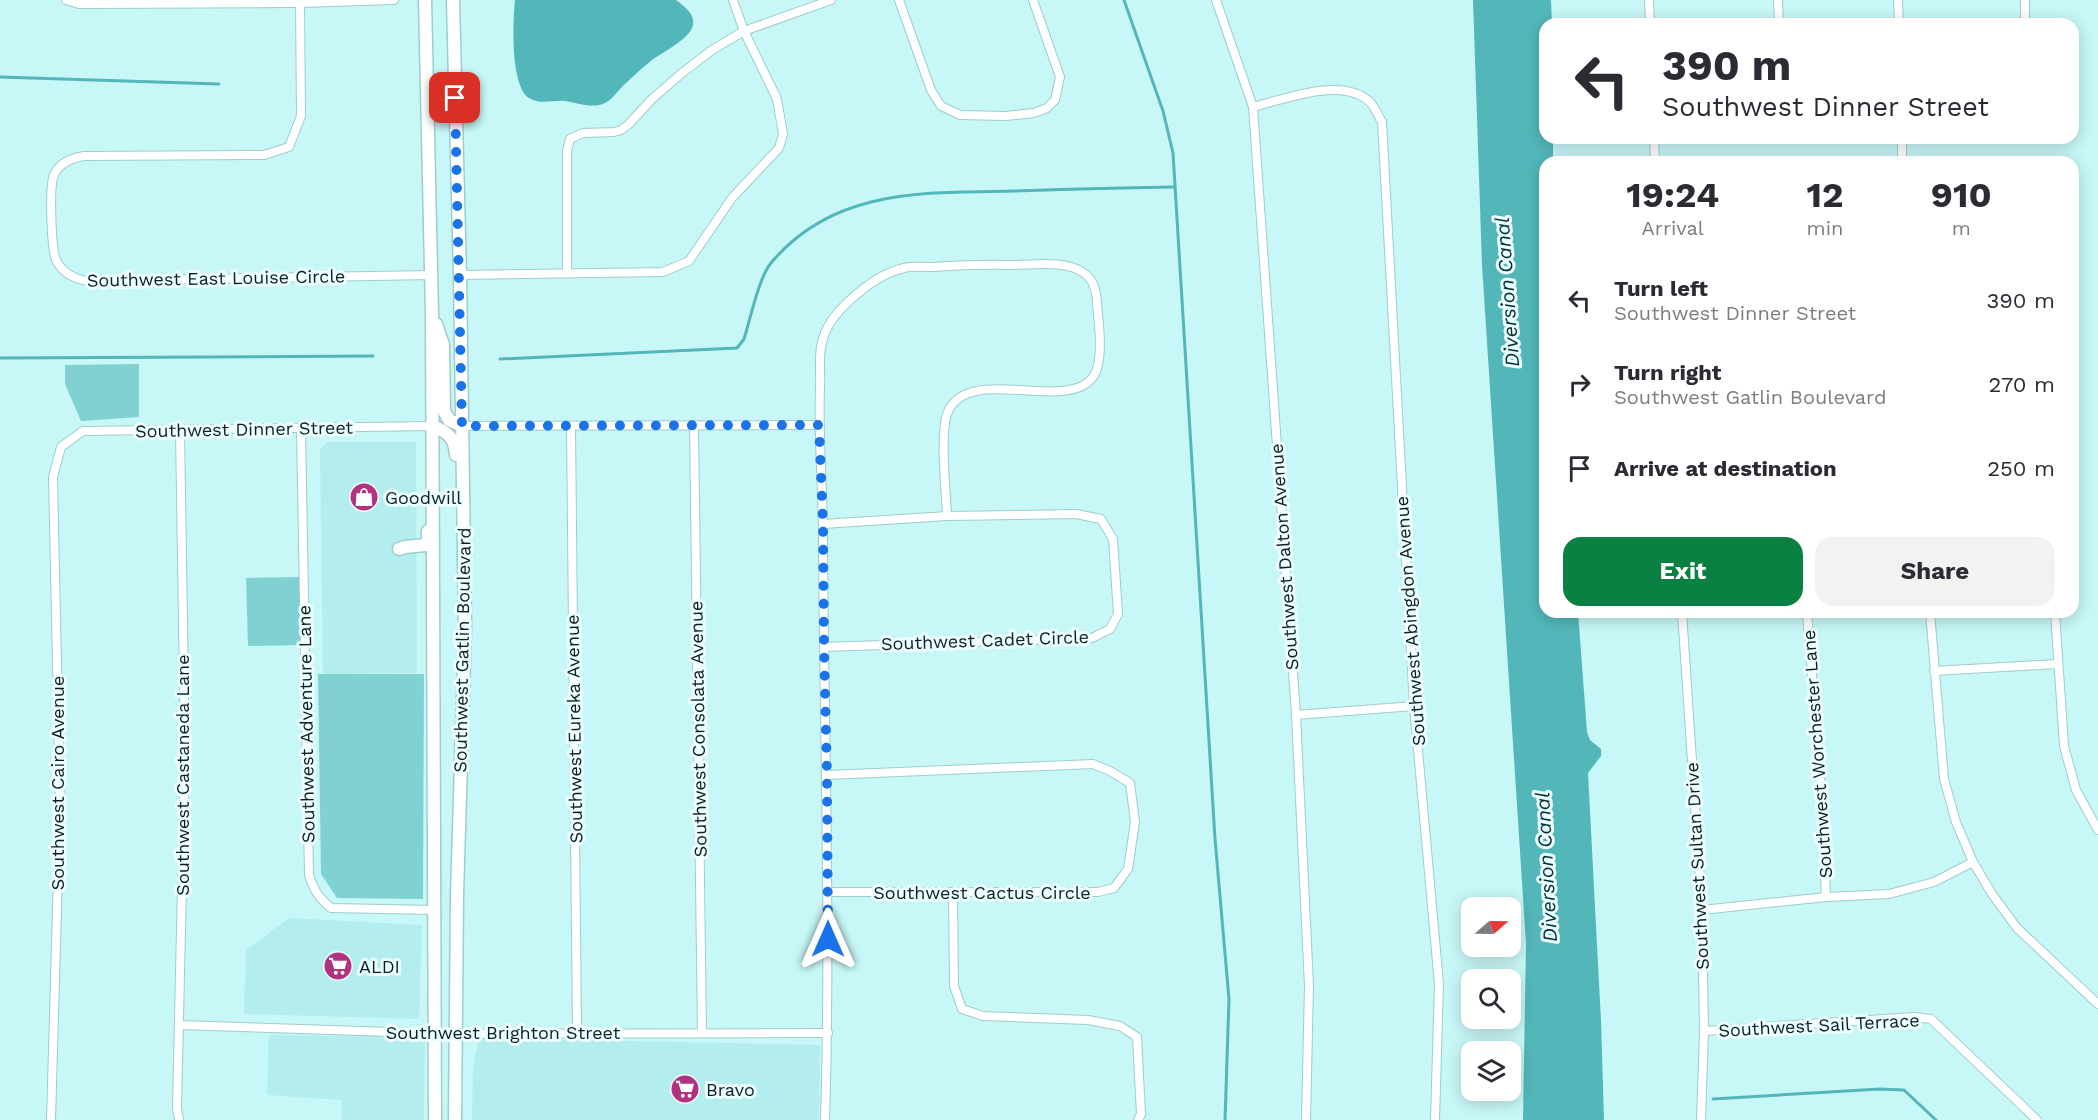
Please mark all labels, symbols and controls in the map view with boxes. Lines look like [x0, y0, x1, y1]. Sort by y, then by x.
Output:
text: 390 m [1662, 41, 1791, 90]
icon: left [1563, 42, 1641, 120]
pin [429, 72, 480, 123]
icon: arrive [438, 81, 471, 114]
text: Southwest Dinner Street [1662, 91, 1989, 123]
text: 19:24 [1626, 174, 1719, 216]
text: 12 [1806, 174, 1843, 216]
text: 910 [1931, 174, 1992, 216]
water label: Diversion Canal [1490, 216, 1524, 368]
text: Arrival [1642, 216, 1704, 240]
text: min [1807, 216, 1843, 240]
text: m [1952, 216, 1971, 240]
street label: Southwest East Louise Circle [87, 265, 345, 291]
text: Turn left [1614, 276, 1708, 301]
icon: left [1563, 284, 1596, 317]
text: 390 m [1986, 288, 2055, 313]
text: Southwest Dinner Street [1614, 301, 1856, 325]
text: Turn right [1614, 360, 1721, 385]
icon: right [1563, 368, 1596, 401]
text: 270 m [1989, 372, 2055, 397]
text: Southwest Gatlin Boulevard [1614, 385, 1886, 409]
street label: Southwest Dinner Street [135, 417, 354, 441]
street label: Southwest Dalton Avenue [1266, 443, 1302, 671]
icon: arrive [1563, 452, 1596, 485]
text: Arrive at destination [1614, 456, 1837, 481]
text: 250 m [1987, 456, 2055, 481]
shop icon: Goodwill [348, 481, 380, 513]
place label: Goodwill [385, 487, 462, 508]
street label: Southwest Abingdon Avenue [1391, 495, 1429, 747]
street label: Southwest Gatlin Boulevard [449, 527, 475, 773]
button: Exit [1563, 537, 1803, 606]
button: Share [1815, 537, 2055, 606]
street label: Southwest Consolata Avenue [685, 601, 711, 857]
street label: Southwest Adventure Lane [293, 605, 319, 843]
street label: Southwest Eureka Avenue [562, 614, 586, 844]
street label: Southwest Cadet Circle [881, 626, 1089, 654]
street label: Southwest Worchester Lane [1798, 629, 1836, 879]
street label: Southwest Castaneda Lane [172, 654, 193, 896]
street label: Southwest Cairo Avenue [47, 676, 68, 890]
street label: Southwest Sultan Drive [1681, 762, 1713, 970]
water label: Diversion Canal [1530, 791, 1562, 943]
street label: Southwest Cactus Circle [873, 882, 1091, 903]
north arrow [1461, 897, 1521, 957]
map controls [1461, 897, 1521, 1101]
position arrow [796, 907, 860, 971]
supermarket icon: ALDI [322, 950, 354, 982]
place label: ALDI [359, 956, 400, 977]
button: search [1461, 969, 1521, 1029]
street label: Southwest Sail Terrace [1718, 1009, 1920, 1041]
street label: Southwest Brighton Street [386, 1022, 621, 1043]
button: layers [1461, 1041, 1521, 1101]
supermarket icon: Bravo [669, 1073, 701, 1105]
place label: Bravo [706, 1079, 755, 1100]

